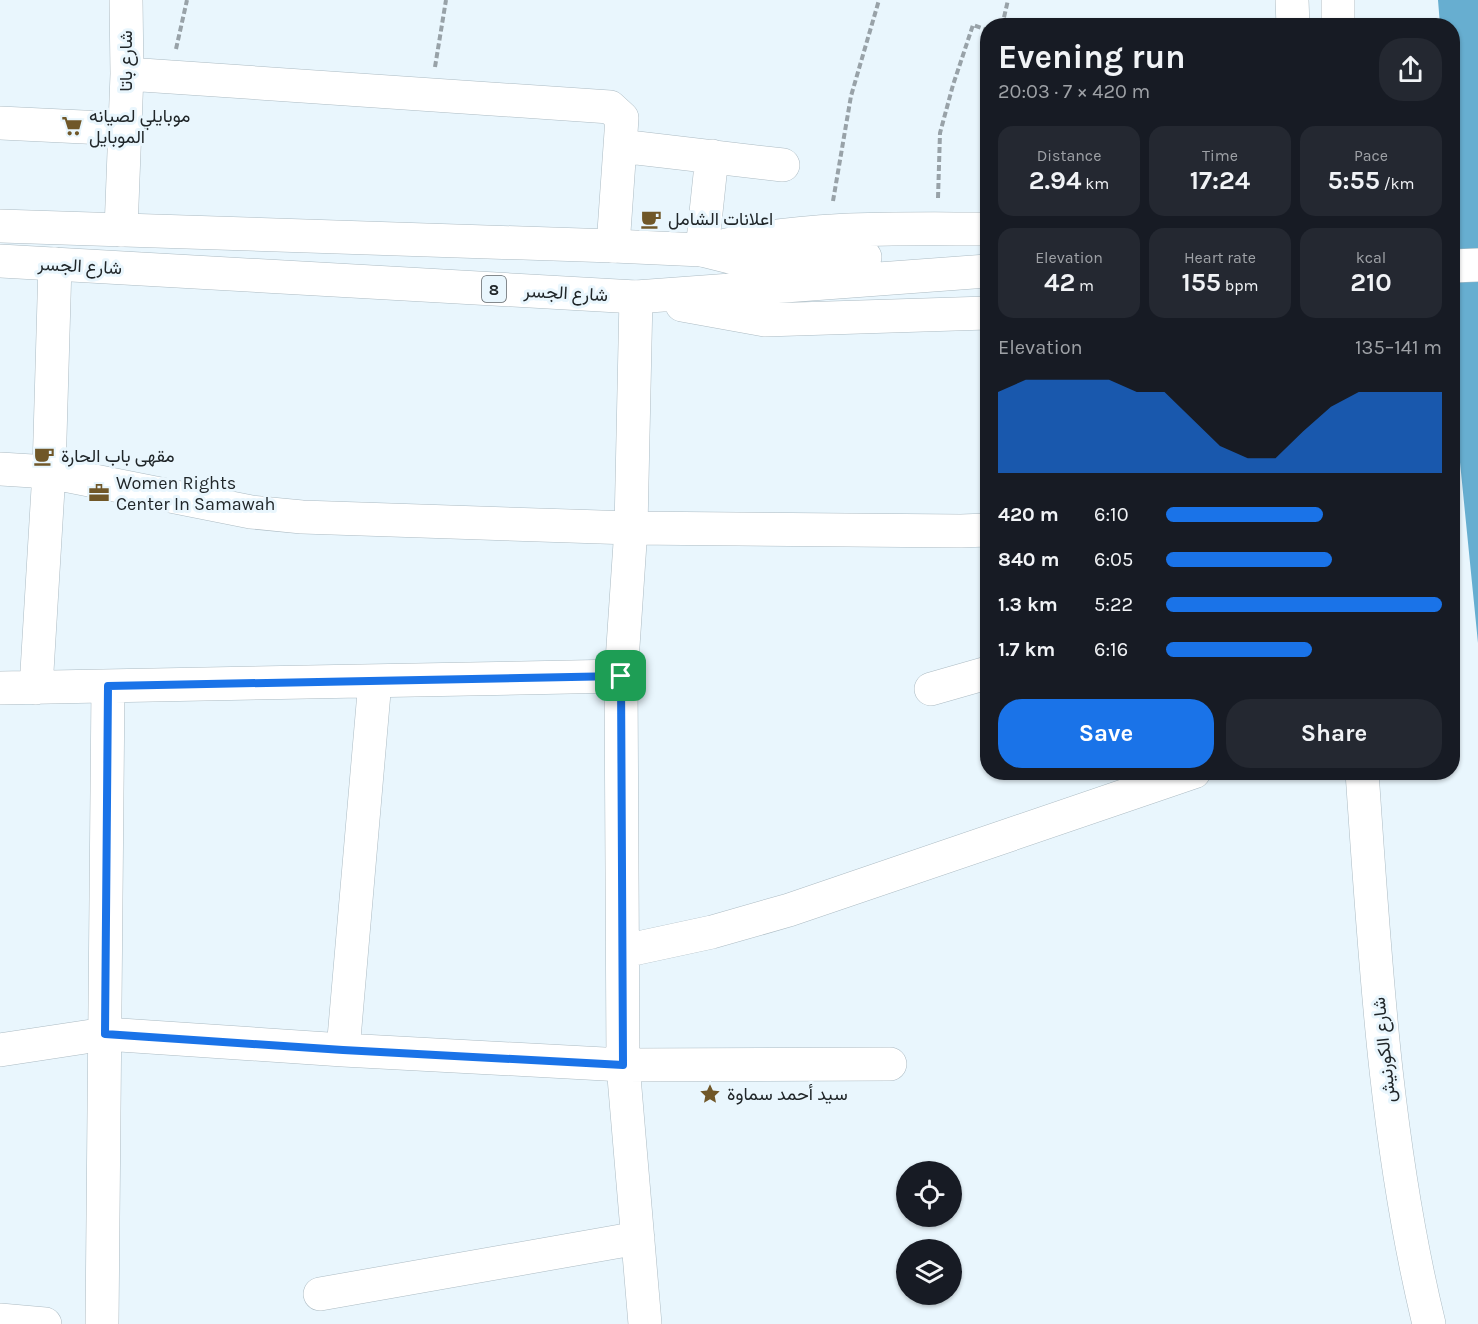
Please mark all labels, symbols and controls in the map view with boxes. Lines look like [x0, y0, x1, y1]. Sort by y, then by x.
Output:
street label: شارع باتا [115, 30, 138, 92]
text: Evening run [998, 38, 1186, 76]
button: share [1379, 38, 1442, 101]
text: 20:03 · 7 × 420 m [998, 80, 1150, 103]
place label: موبايلي لصيانه الموبايل [89, 105, 190, 148]
supermarket icon: موبايلي لصيانه الموبايل [60, 114, 84, 138]
text: Distance [1037, 146, 1101, 165]
text: Time [1202, 146, 1238, 165]
text: Pace [1354, 146, 1388, 165]
text: 2.94 [1029, 165, 1081, 196]
text: 17:24 [1190, 165, 1250, 196]
text: 5:55 [1327, 165, 1380, 196]
text: km [1081, 174, 1109, 193]
text: /km [1380, 174, 1415, 193]
cafe icon: اعلانات الشامل [639, 207, 663, 231]
place label: اعلانات الشامل [668, 208, 773, 230]
text: Elevation [1035, 248, 1103, 267]
text: Heart rate [1184, 248, 1256, 267]
text: kcal [1356, 248, 1386, 267]
street label: شارع الجسر [36, 253, 123, 280]
text: 42 [1044, 267, 1075, 298]
text: 155 [1181, 267, 1221, 298]
text: 210 [1350, 267, 1392, 298]
road number: 8 [482, 276, 506, 302]
text: m [1075, 276, 1094, 295]
text: bpm [1221, 276, 1259, 295]
street label: شارع الجسر [522, 280, 609, 307]
text: Elevation [998, 336, 1083, 359]
text: 135–141 m [1355, 336, 1442, 359]
cafe icon: مقهى باب الحارة [32, 444, 56, 468]
place label: مقهى باب الحارة [61, 445, 175, 467]
place label: Women Rights Center In Samawah [116, 472, 275, 515]
office icon: Women Rights Center In Samawah [87, 481, 111, 505]
text: 420 m [998, 503, 1059, 526]
text: 6:10 [1094, 503, 1129, 526]
text: 840 m [998, 548, 1060, 571]
text: 6:05 [1094, 548, 1133, 571]
text: 1.3 km [998, 593, 1058, 616]
text: 5:22 [1094, 593, 1133, 616]
text: 1.7 km [998, 638, 1055, 661]
text: 6:16 [1094, 638, 1128, 661]
pin [595, 650, 646, 701]
icon: arrive [604, 659, 637, 692]
button: Save [998, 699, 1214, 768]
button: Share [1226, 699, 1442, 768]
street label: شارع الكورنيش [1368, 996, 1401, 1104]
place icon: سيد أحمد سماوة [698, 1082, 722, 1106]
place label: سيد أحمد سماوة [727, 1083, 848, 1105]
map controls [896, 1161, 962, 1305]
button: locate [896, 1161, 962, 1227]
button: layers [896, 1239, 962, 1305]

